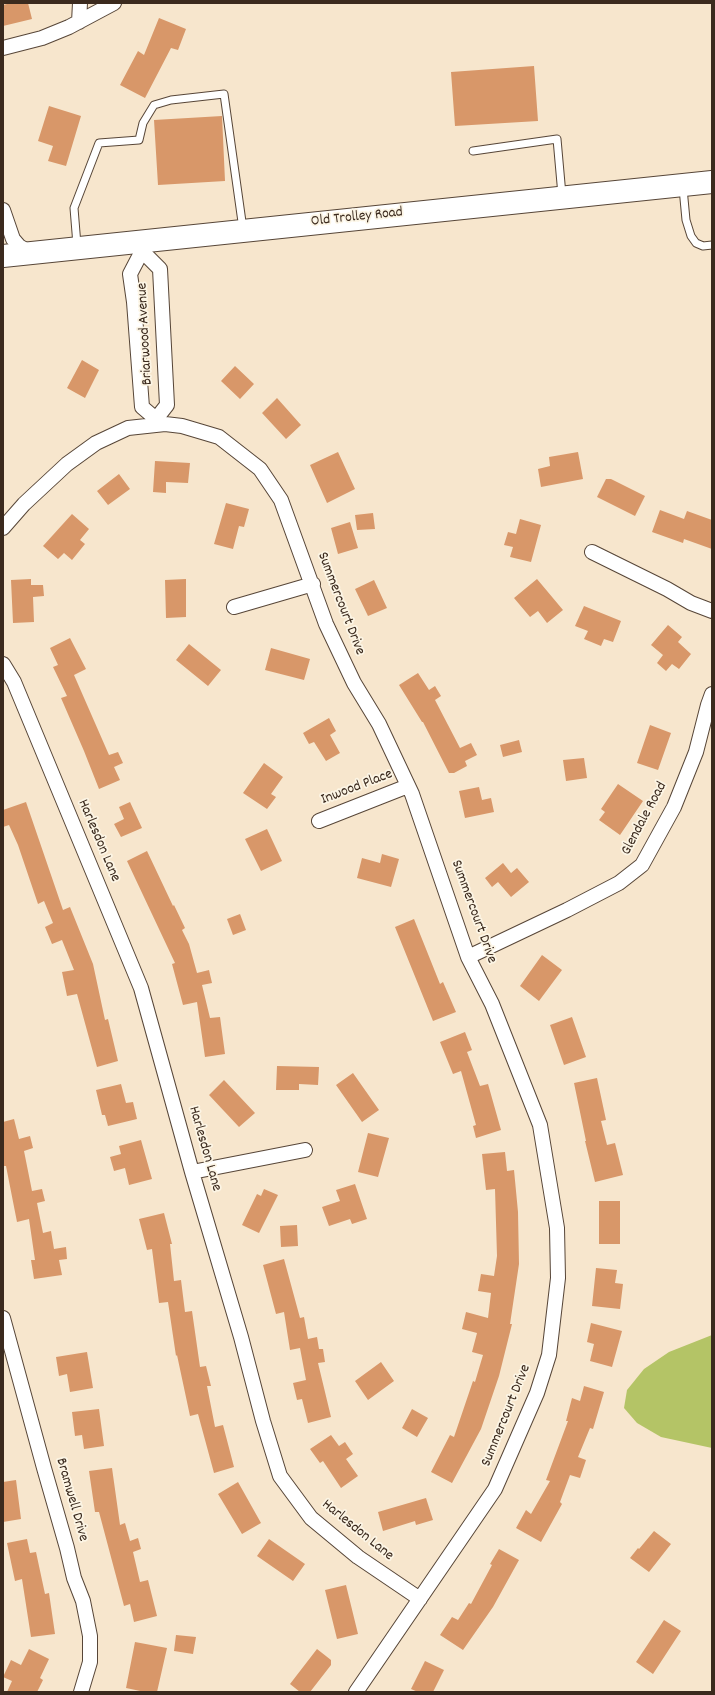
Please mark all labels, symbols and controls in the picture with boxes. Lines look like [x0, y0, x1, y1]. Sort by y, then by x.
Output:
street label: Old Trolley Road [310, 204, 404, 232]
street label: Briarwood Avenue [134, 282, 158, 386]
street label: Summercourt Drive [312, 550, 368, 658]
street label: Inwood Place [319, 766, 395, 810]
street label: Glendale Road [618, 779, 672, 859]
street label: Harlesdon Lane [73, 797, 123, 885]
street label: Summercourt Drive [446, 858, 500, 966]
street label: Harlesdon Lane [183, 1104, 225, 1194]
street label: Summercourt Drive [478, 1362, 536, 1470]
street label: Bramwell Drive [51, 1456, 91, 1544]
street label: Harlesdon Lane [317, 1496, 397, 1566]

